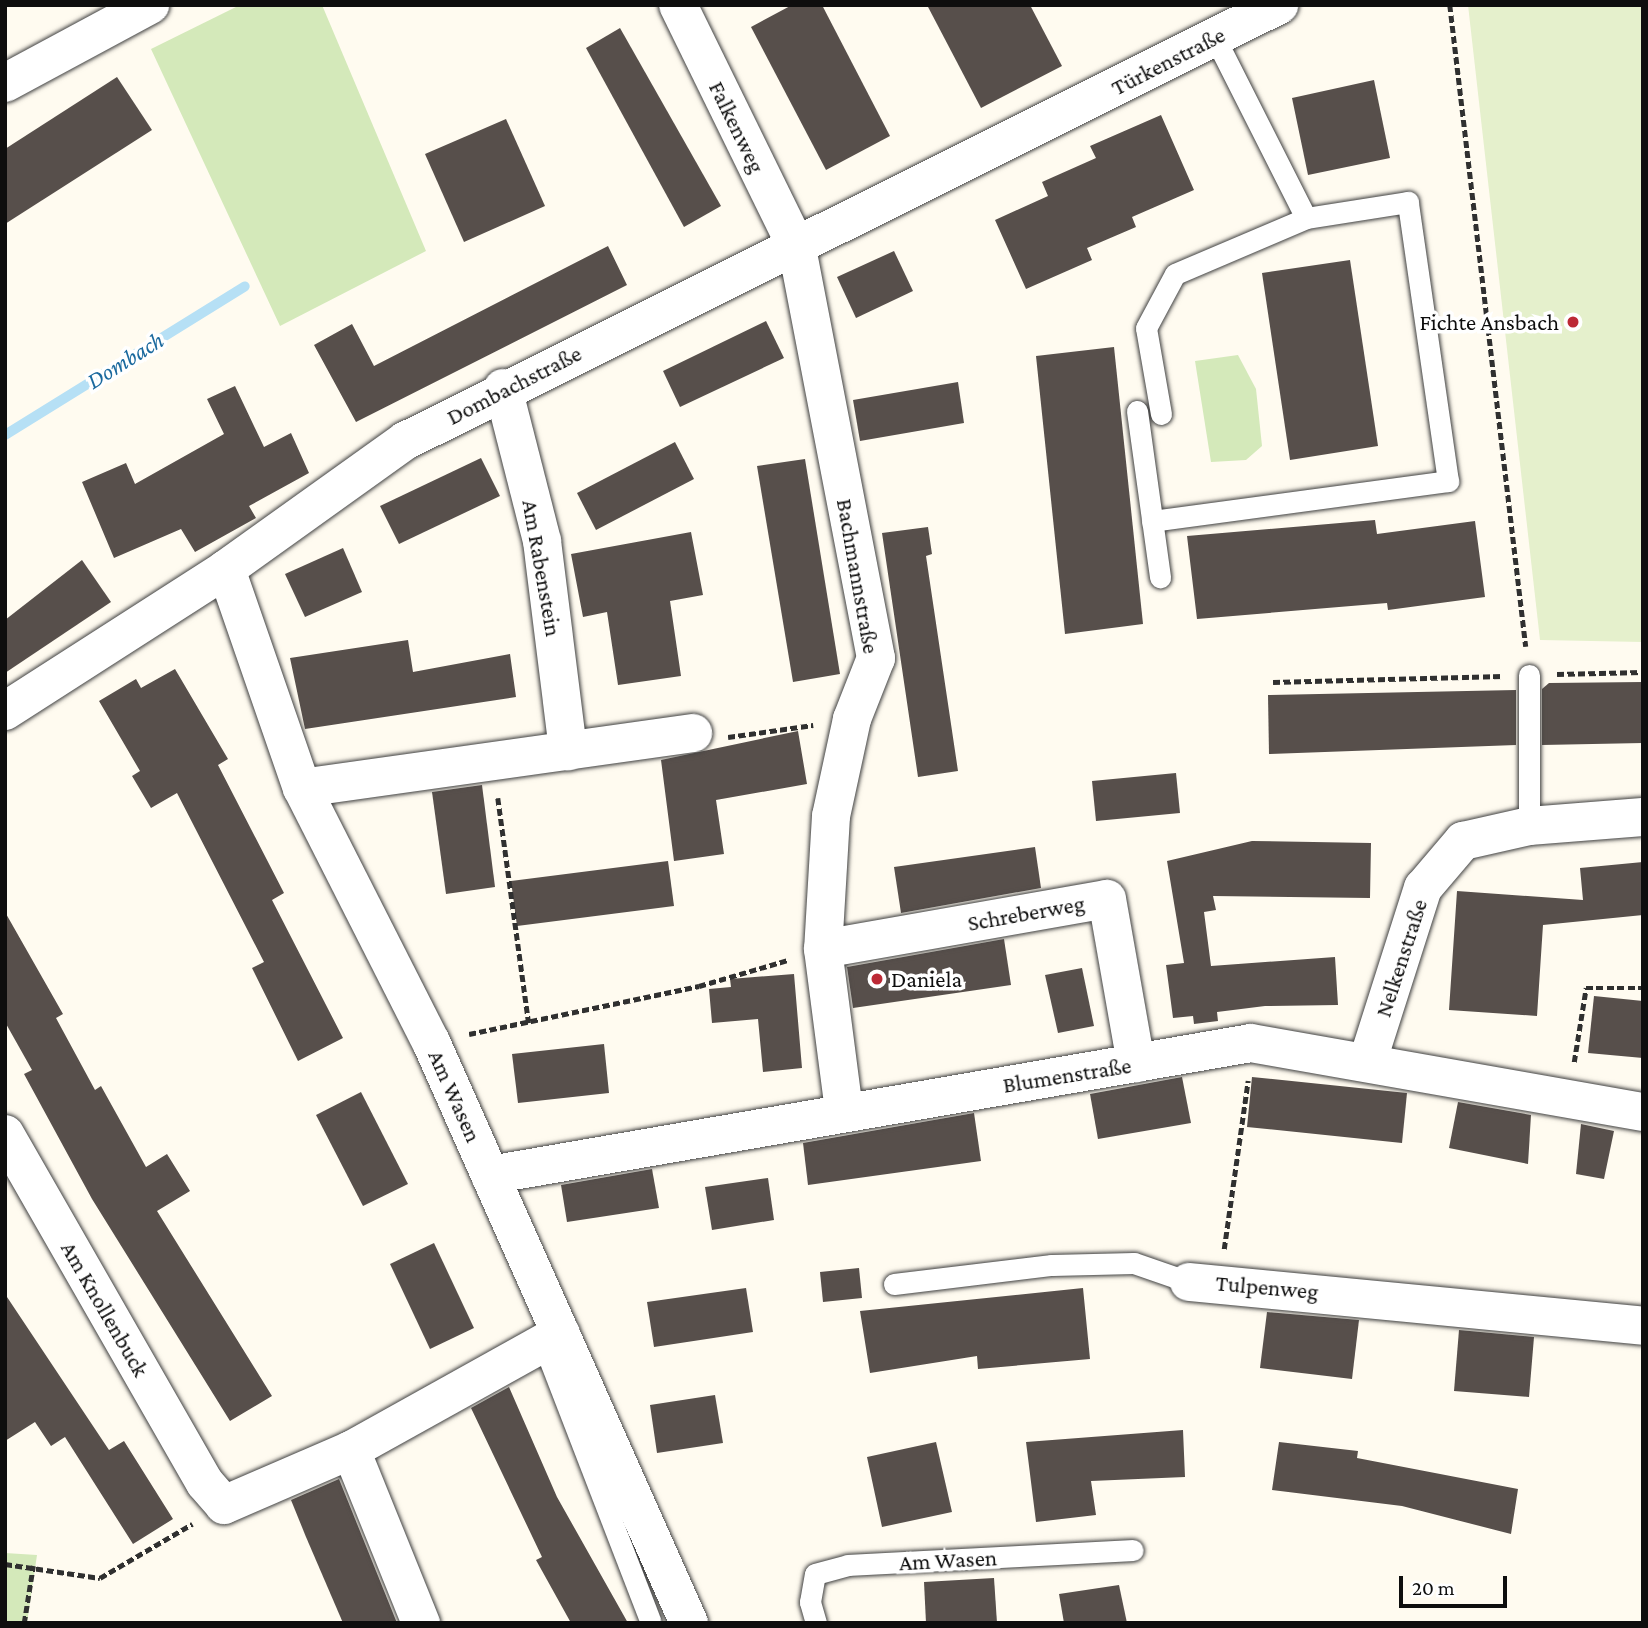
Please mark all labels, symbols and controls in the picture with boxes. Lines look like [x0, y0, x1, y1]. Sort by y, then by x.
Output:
street label: Türkenstraße [1107, 21, 1229, 101]
street label: Falkenweg [703, 77, 771, 177]
place label: Fichte Ansbach [1420, 308, 1559, 336]
marker: Fichte Ansbach [1565, 314, 1581, 330]
water label: Dombach [81, 325, 169, 395]
street label: Dombachstraße [442, 339, 586, 431]
street label: Bachmannstraße [831, 496, 885, 656]
street label: Am Rabenstein [516, 497, 568, 639]
street label: Schreberweg [965, 889, 1087, 937]
street label: Nelkenstraße [1369, 896, 1433, 1020]
place label: Daniela [891, 965, 962, 993]
marker: Daniela [869, 971, 885, 987]
street label: Am Wasen [422, 1046, 488, 1146]
street label: Blumenstraße [1001, 1051, 1133, 1099]
street label: Am Knollenbuck [55, 1236, 155, 1382]
street label: Tulpenweg [1214, 1269, 1320, 1305]
street label: Am Wasen [898, 1544, 998, 1576]
scale bar [1403, 1562, 1512, 1606]
text: 20 m [1412, 1576, 1455, 1600]

